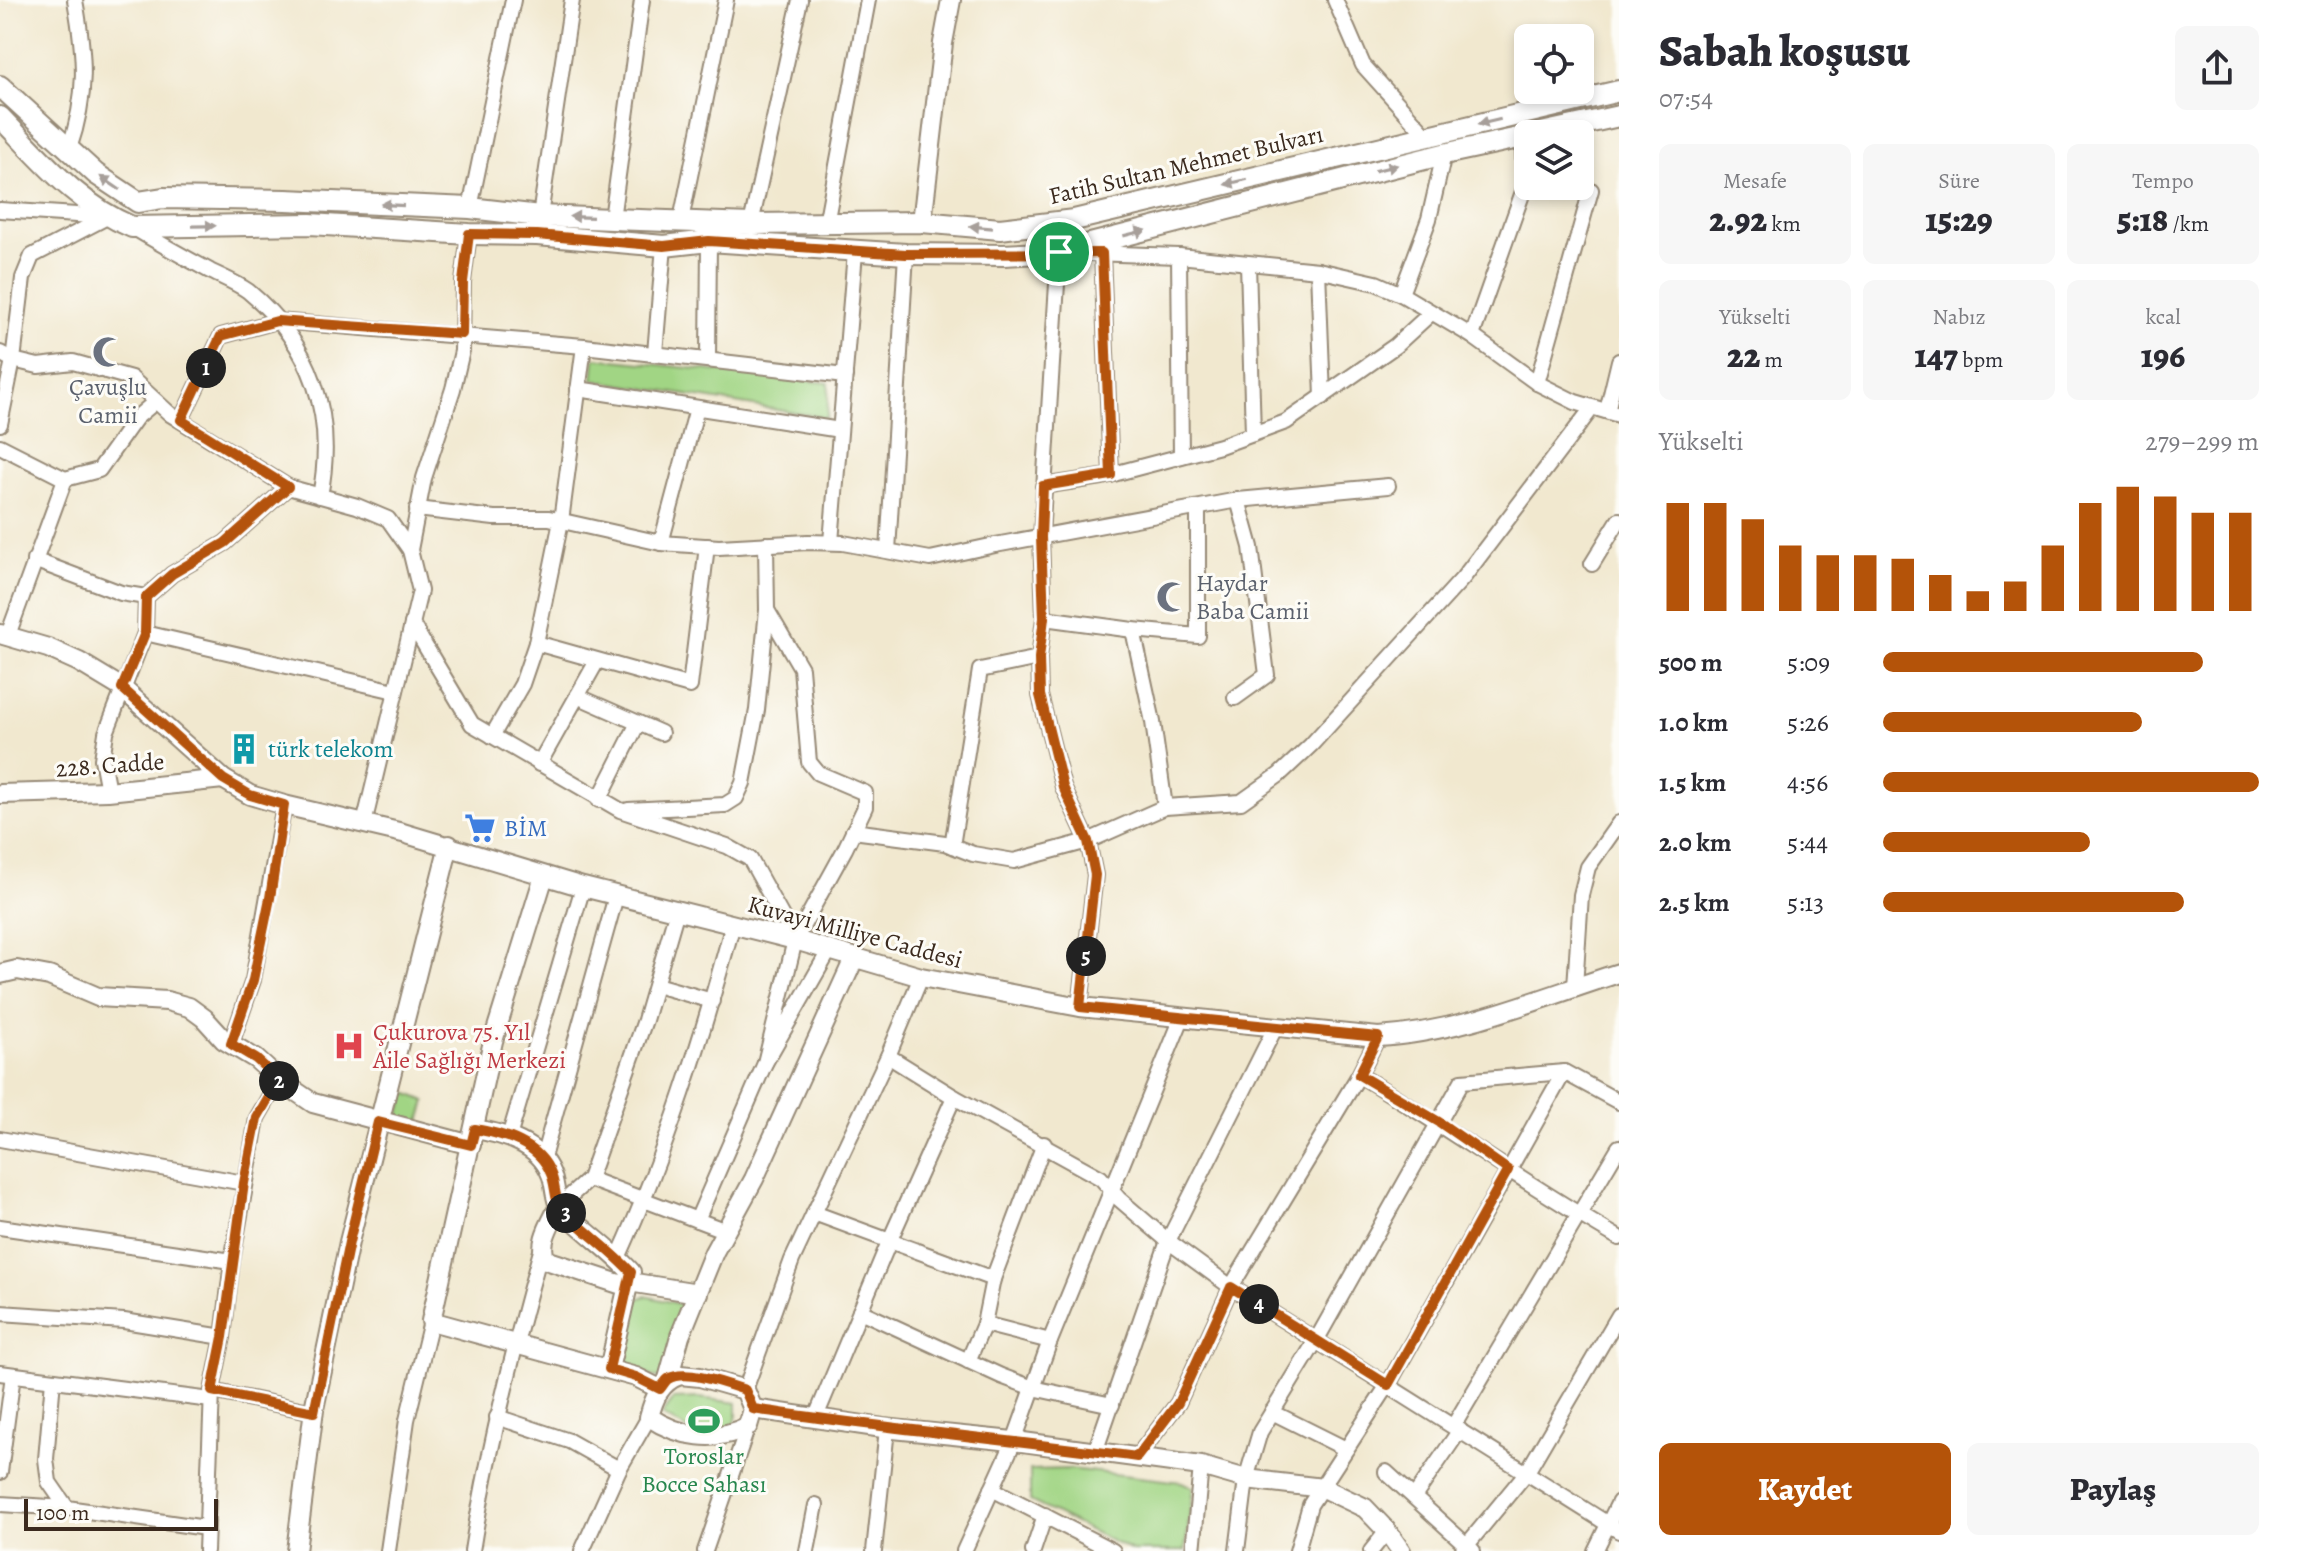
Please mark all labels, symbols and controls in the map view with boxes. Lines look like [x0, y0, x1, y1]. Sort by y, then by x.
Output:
text: Sabah koşusu [1659, 21, 1910, 81]
map controls [1514, 24, 1594, 200]
button: locate [1514, 24, 1594, 104]
button: share [2175, 26, 2259, 110]
text: 07:54 [1659, 81, 1713, 116]
one-way arrow [1476, 116, 1501, 128]
street label: Fatih Sultan Mehmet Bulvarı [1046, 118, 1326, 212]
button: layers [1514, 120, 1594, 200]
one-way arrow [1374, 162, 1399, 174]
text: Mesafe [1723, 166, 1787, 196]
text: Süre [1938, 166, 1980, 196]
text: Tempo [2132, 166, 2194, 196]
one-way arrow [99, 176, 120, 191]
one-way arrow [1223, 176, 1248, 189]
text: 2.92 [1709, 196, 1767, 243]
text: 15:29 [1925, 196, 1993, 243]
text: 5:18 [2117, 196, 2168, 243]
one-way arrow [379, 198, 404, 211]
text: km [1767, 209, 1801, 239]
text: /km [2168, 209, 2209, 239]
one-way arrow [568, 211, 593, 224]
pin [1025, 218, 1093, 286]
one-way arrow [192, 219, 217, 232]
one-way arrow [968, 221, 993, 234]
one-way arrow [1122, 226, 1147, 238]
icon: arrive [1037, 230, 1081, 274]
text: Yükselti [1719, 302, 1791, 332]
text: Nabız [1932, 302, 1986, 332]
text: kcal [2145, 302, 2181, 332]
text: 22 [1727, 332, 1760, 379]
text: 147 [1915, 332, 1958, 379]
text: 196 [2141, 332, 2185, 379]
mosque icon: Çavuşlu Camii [91, 335, 125, 369]
text: m [1760, 345, 1783, 375]
text: bpm [1958, 345, 2003, 375]
pin: 1 [186, 348, 226, 388]
text: 1 [202, 353, 210, 383]
place label: Çavuşlu Camii [69, 371, 147, 431]
text: Yükselti [1659, 424, 1744, 459]
text: 279–299 m [2145, 424, 2259, 459]
place label: Haydar Baba Camii [1196, 567, 1309, 627]
mosque icon: Haydar Baba Camii [1155, 580, 1189, 614]
text: 500 m [1659, 645, 1723, 680]
text: 5:09 [1787, 645, 1830, 680]
text: 1.0 km [1659, 705, 1728, 740]
text: 5:26 [1787, 705, 1829, 740]
building icon: türk telekom [227, 732, 261, 766]
place label: türk telekom [268, 733, 393, 765]
street label: 228. Cadde [55, 745, 165, 785]
text: 1.5 km [1659, 765, 1726, 800]
text: 4:56 [1787, 765, 1828, 800]
supermarket icon: BİM [463, 811, 497, 845]
place label: BİM [504, 812, 547, 844]
text: 2.0 km [1659, 825, 1732, 860]
text: 5:44 [1787, 825, 1828, 860]
text: 2.5 km [1659, 885, 1730, 920]
text: 5:13 [1787, 885, 1824, 920]
street label: Kuvayi Milliye Caddesi [744, 888, 966, 976]
pin: 5 [1066, 936, 1106, 976]
text: 5 [1081, 941, 1091, 971]
place label: Çukurova 75. Yıl Aile Sağlığı Merkezi [372, 1016, 566, 1076]
hospital icon: Çukurova 75. Yıl Aile Sağlığı Merkezi [332, 1029, 366, 1063]
pin: 2 [259, 1061, 299, 1101]
text: 2 [274, 1066, 284, 1096]
pin: 3 [546, 1193, 586, 1233]
text: 3 [561, 1198, 571, 1228]
pin: 4 [1239, 1284, 1279, 1324]
text: 4 [1254, 1289, 1264, 1319]
sports icon: Toroslar Bocce Sahası [687, 1404, 721, 1438]
place label: Toroslar Bocce Sahası [641, 1440, 767, 1500]
button: Kaydet [1659, 1443, 1951, 1535]
button: Paylaş [1967, 1443, 2259, 1535]
scale bar [24, 1495, 218, 1531]
text: 100 m [36, 1498, 90, 1528]

